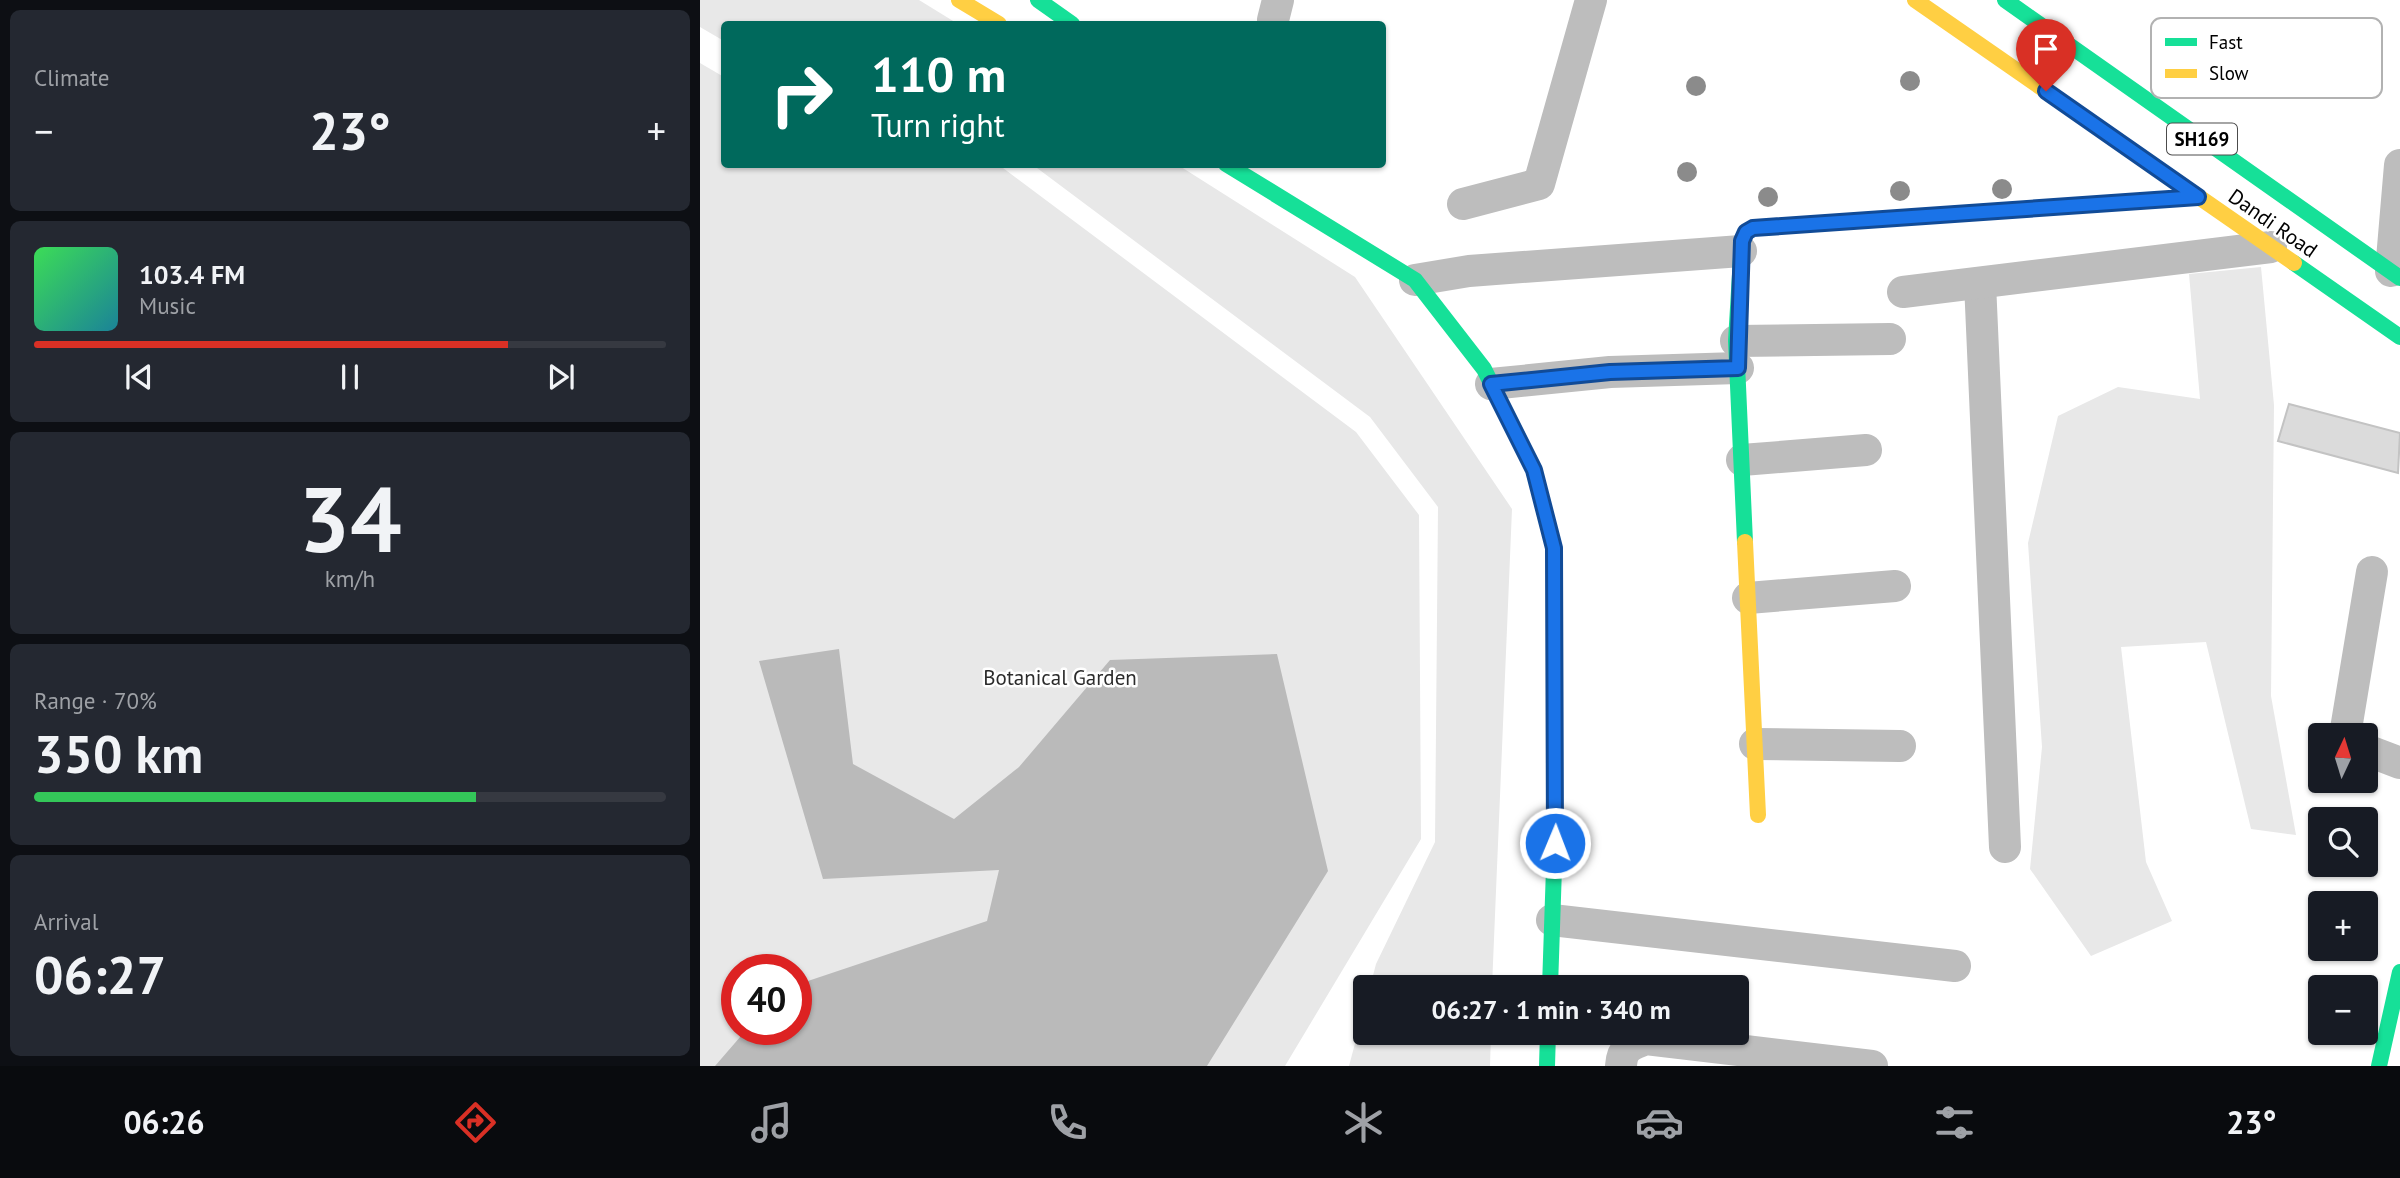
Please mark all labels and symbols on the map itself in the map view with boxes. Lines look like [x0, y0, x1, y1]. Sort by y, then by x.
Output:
legend [2151, 18, 2382, 98]
pin [2016, 19, 2076, 91]
text: Fast [2209, 30, 2243, 54]
text: Slow [2209, 61, 2249, 85]
road number: SH169 [2167, 124, 2237, 154]
street label: Dandi Road [2223, 183, 2323, 263]
park label: Botanical Garden [983, 664, 1137, 691]
north arrow [2308, 723, 2378, 793]
position arrow [1518, 806, 1592, 880]
speed limit sign: 40 [721, 954, 812, 1045]

